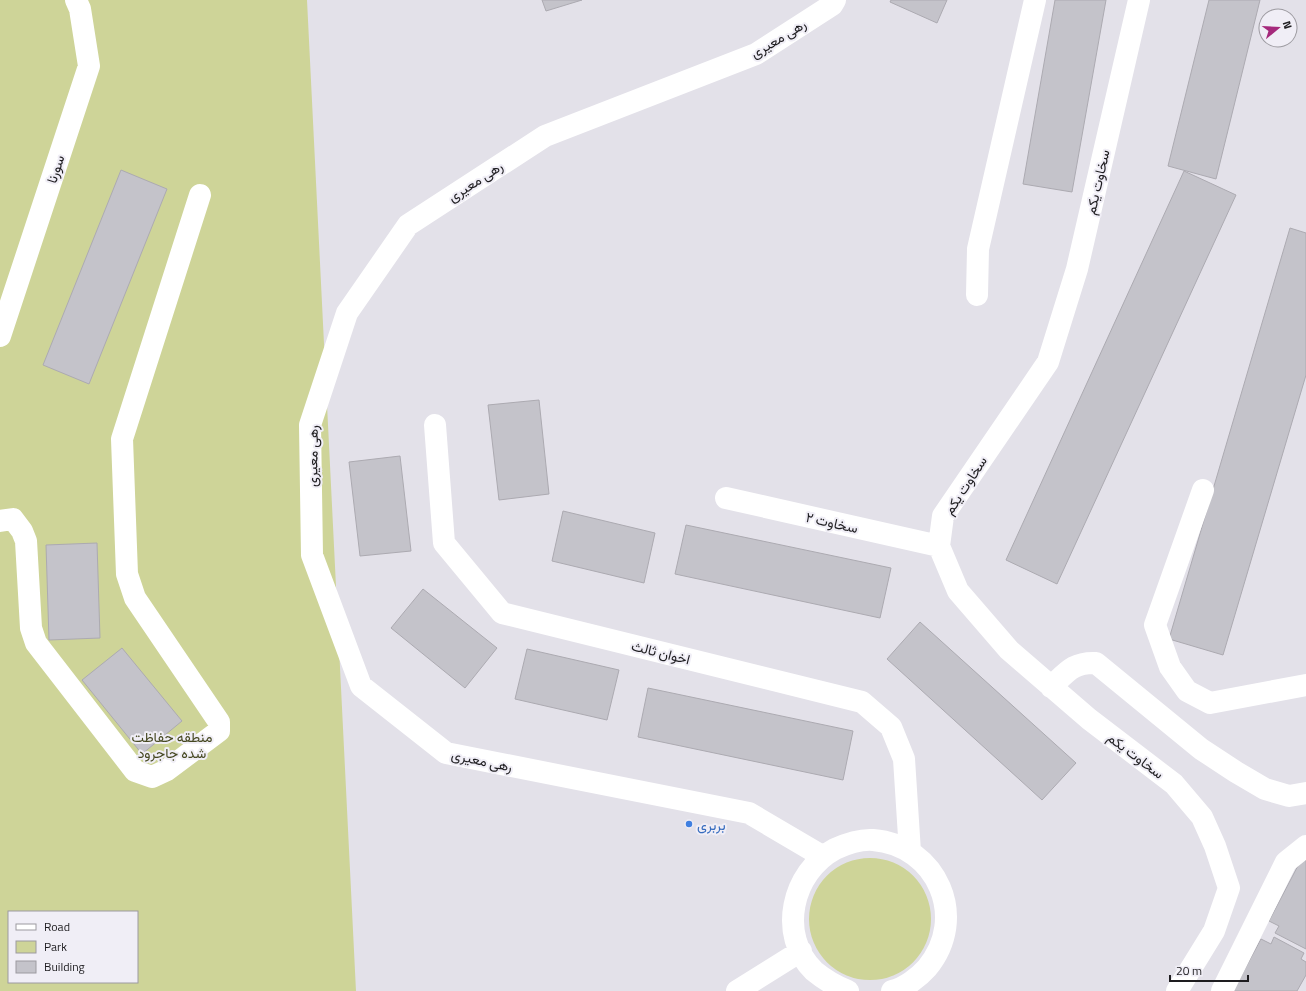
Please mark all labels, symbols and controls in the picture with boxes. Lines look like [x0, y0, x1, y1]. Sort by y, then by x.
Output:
north arrow [1258, 8, 1298, 48]
street label: رهی معیری [746, 13, 810, 63]
text: N [1279, 19, 1296, 31]
street label: سخاوت یکم [1079, 147, 1115, 217]
street label: سورنا [41, 152, 69, 186]
street label: رهی معیری [443, 155, 507, 207]
street label: رهی معیری [301, 425, 323, 487]
street label: سخاوت یکم [938, 452, 992, 518]
street label: سخاوت ۲ [804, 506, 860, 538]
street label: اخوان ثالث [629, 635, 693, 669]
park label: منطقه حفاظت شده جاجرود [131, 726, 213, 763]
street label: سخاوت یکم [1103, 727, 1169, 783]
street label: رهی معیری [450, 743, 515, 777]
place label: بربری [697, 814, 726, 835]
marker: بربری [684, 819, 694, 829]
legend [8, 911, 138, 983]
text: Road [44, 917, 70, 936]
text: Park [44, 937, 67, 956]
text: Building [44, 957, 85, 976]
scale bar [1170, 957, 1248, 983]
text: 20 m [1176, 961, 1202, 980]

